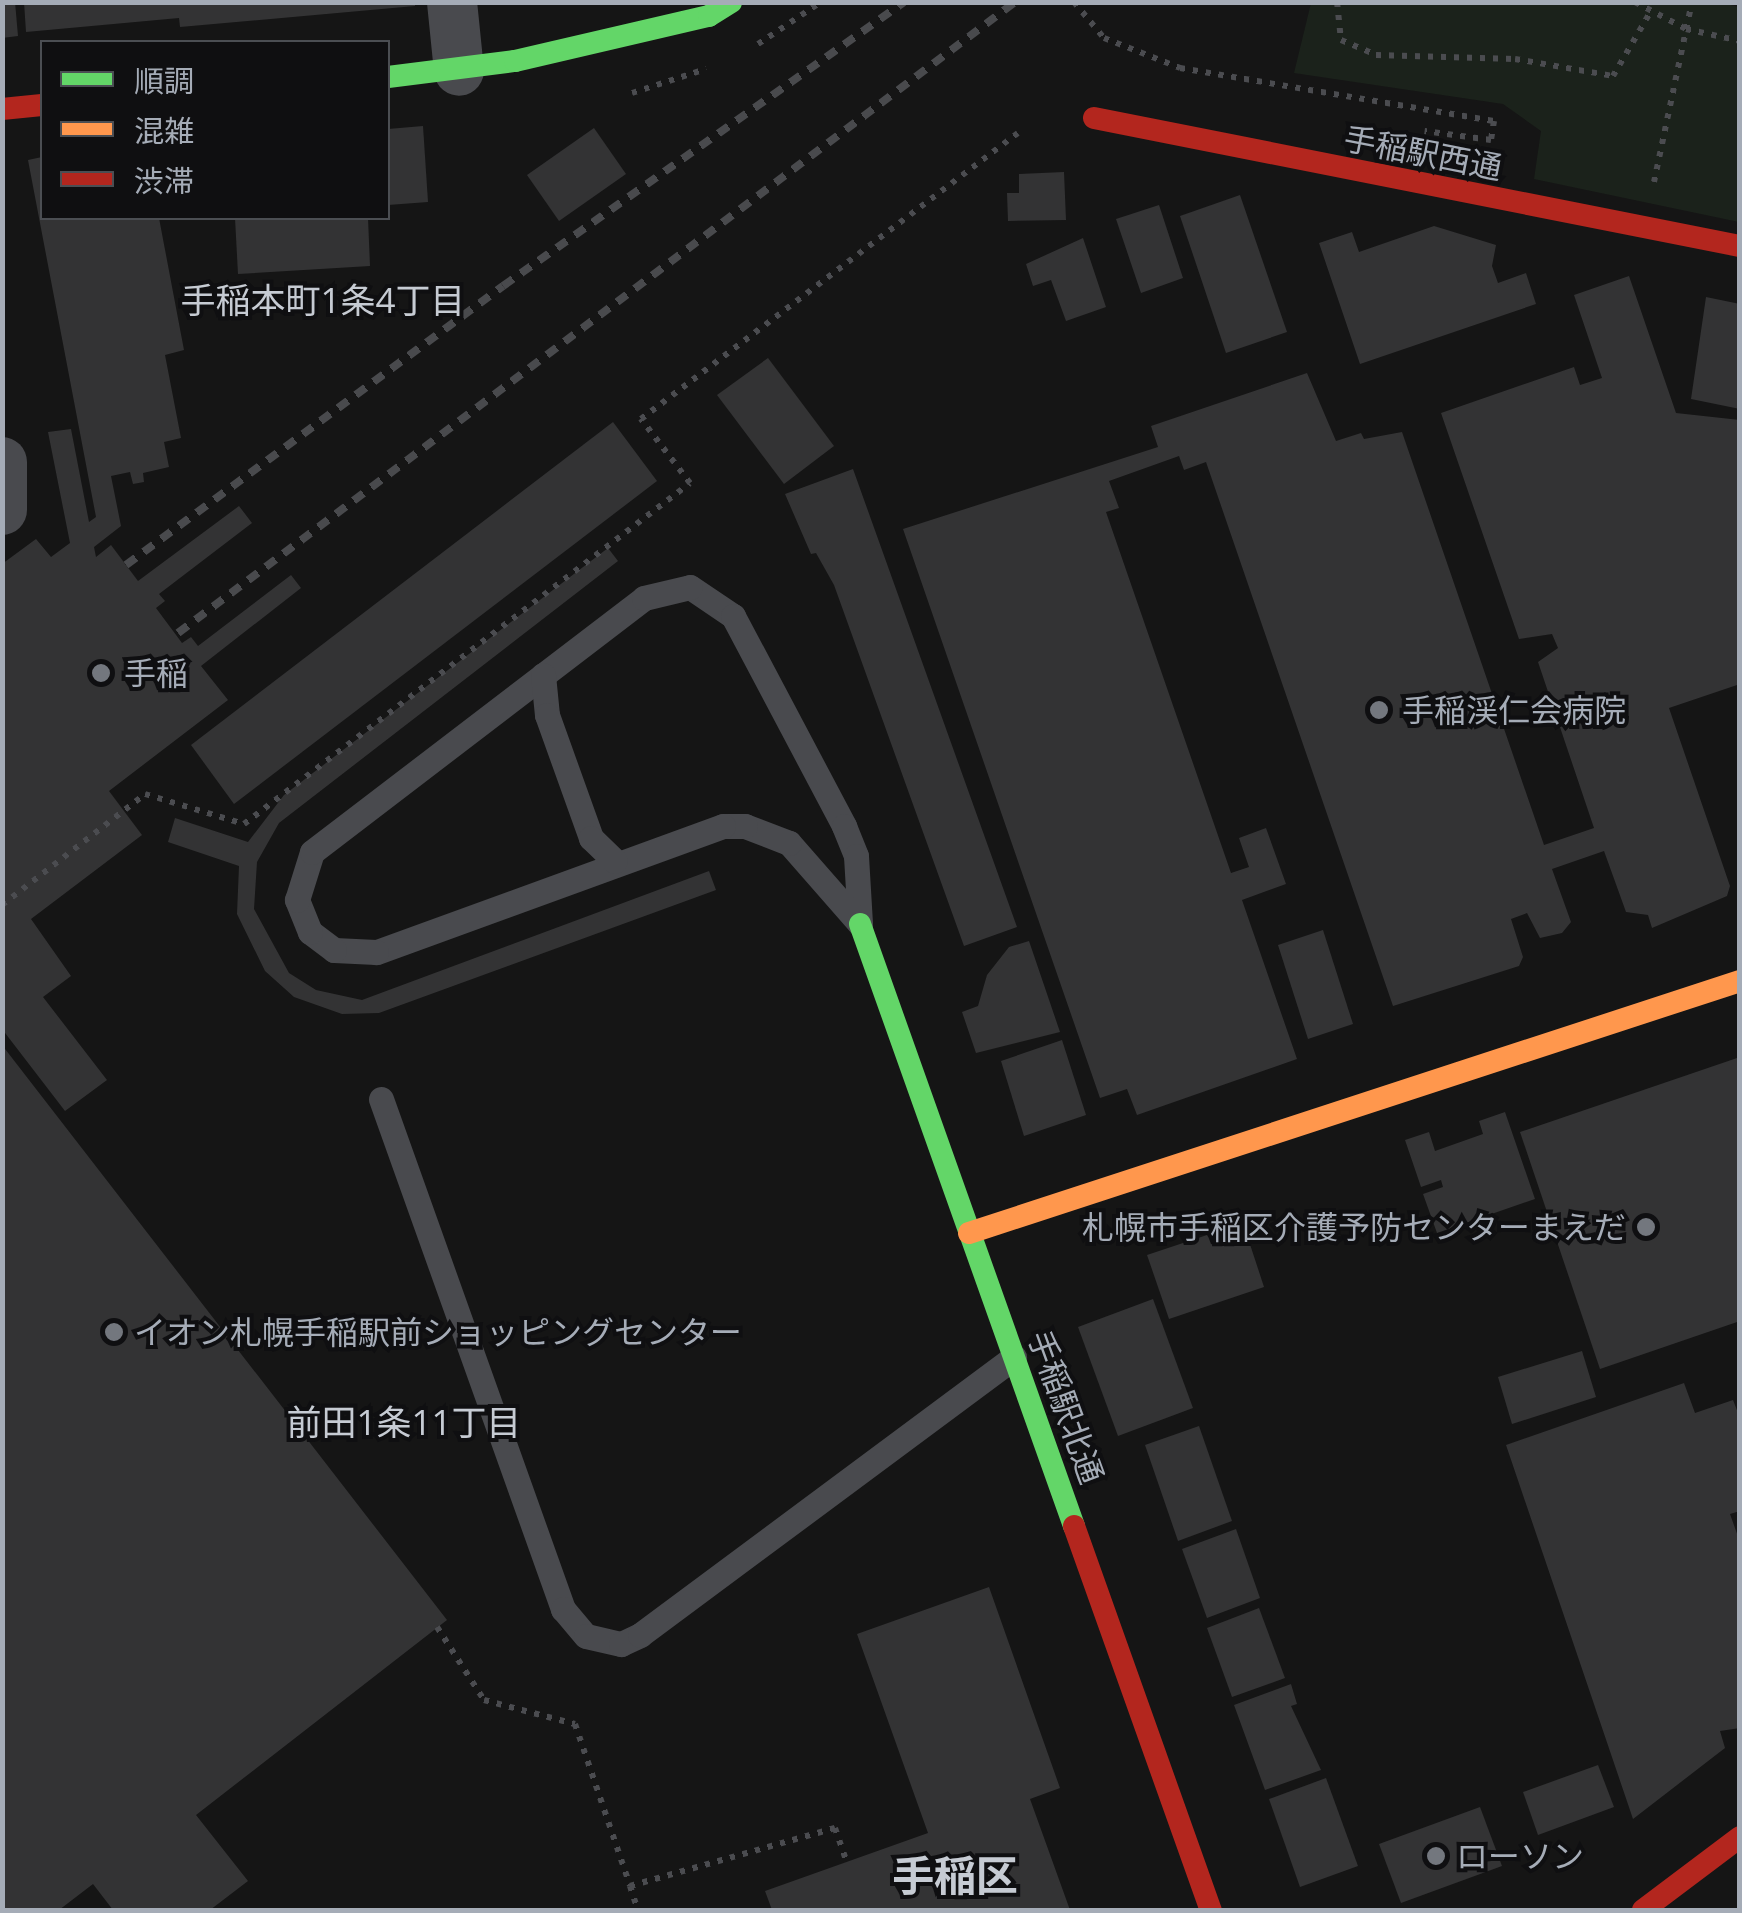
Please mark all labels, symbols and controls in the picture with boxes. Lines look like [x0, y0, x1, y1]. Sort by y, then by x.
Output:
legend [40, 40, 390, 220]
text: 順調 [134, 60, 194, 101]
text: 混雑 [134, 110, 194, 151]
street label: 手稲駅西通 [1341, 119, 1505, 187]
text: 渋滞 [134, 160, 194, 201]
district label: 手稲本町1条4丁目 [180, 279, 466, 321]
place label: 手稲 [124, 654, 188, 692]
marker: 手稲 [88, 660, 114, 686]
place label: 手稲渓仁会病院 [1402, 691, 1626, 729]
marker: 手稲渓仁会病院 [1366, 697, 1392, 723]
place label: 札幌市手稲区介護予防センターまえだ [1082, 1208, 1626, 1246]
marker: 札幌市手稲区介護予防センターまえだ [1635, 1216, 1657, 1238]
place label: イオン札幌手稲駅前ショッピングセンター [134, 1313, 742, 1351]
marker: イオン札幌手稲駅前ショッピングセンター [103, 1321, 125, 1343]
street label: 手稲駅北通 [1021, 1325, 1111, 1489]
district label: 前田1条11丁目 [286, 1401, 522, 1443]
place label: ローソン [1456, 1837, 1584, 1875]
marker: ローソン [1425, 1845, 1447, 1867]
district label: 手稲区 [892, 1850, 1018, 1900]

